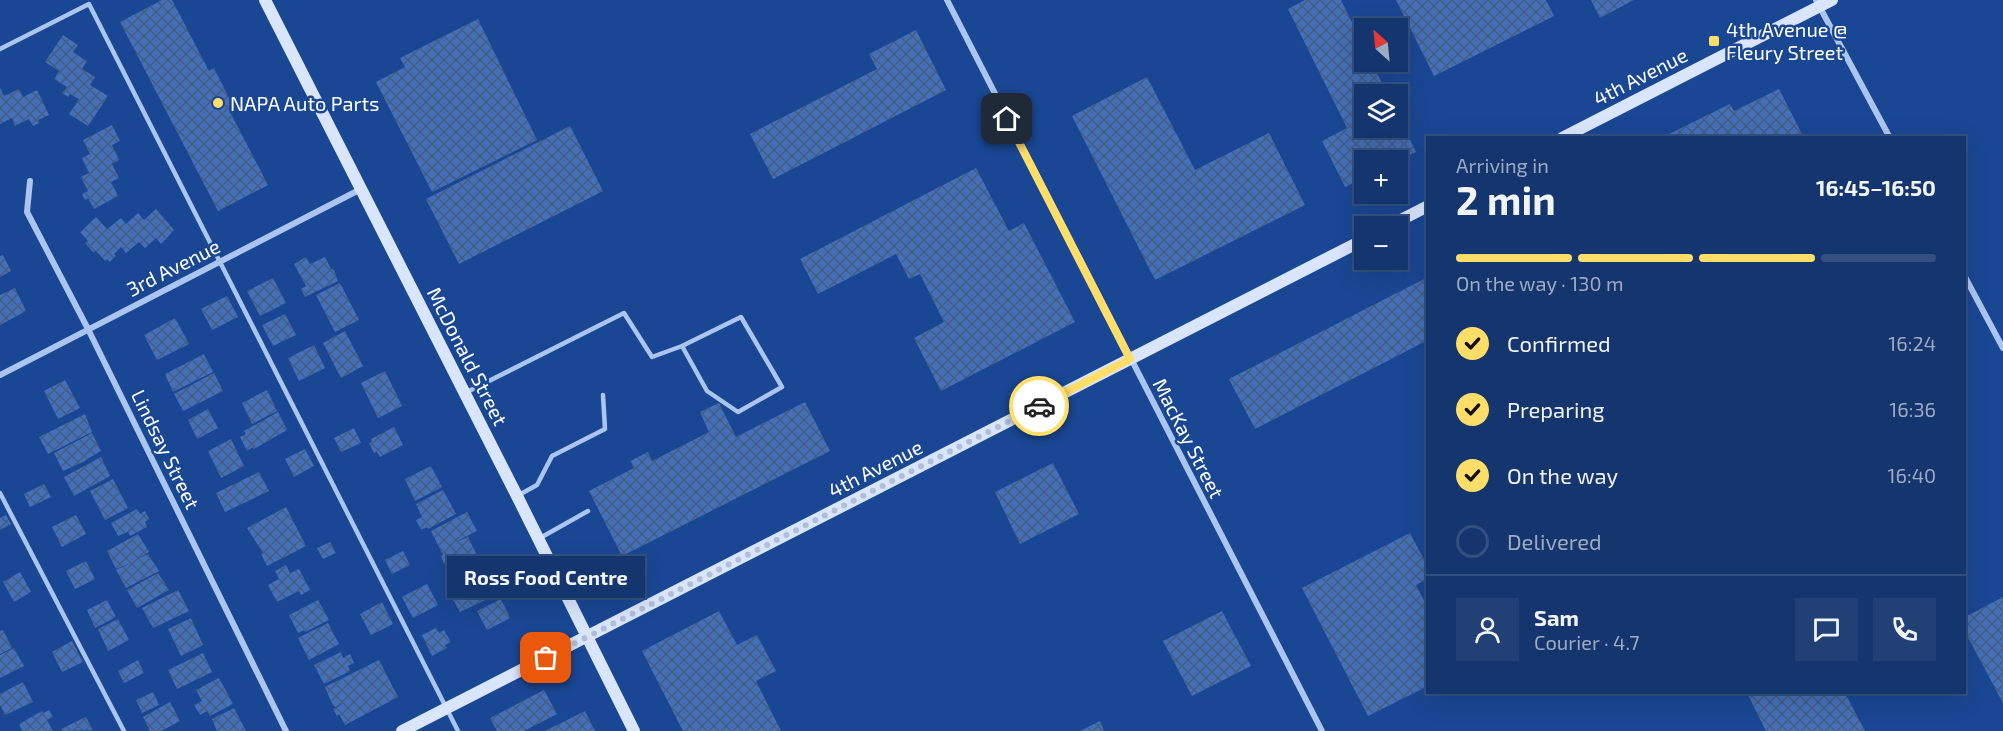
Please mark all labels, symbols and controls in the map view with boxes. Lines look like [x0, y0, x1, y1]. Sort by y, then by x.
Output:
place label: 4th Avenue @ Fleury Street [1726, 17, 1847, 64]
north arrow [1354, 18, 1408, 72]
map controls [1354, 18, 1408, 270]
marker: 4th Avenue @ Fleury Street [1707, 34, 1721, 48]
street label: 4th Avenue [1589, 42, 1691, 110]
button: layers [1354, 84, 1408, 138]
place label: NAPA Auto Parts [230, 91, 379, 115]
pin [981, 93, 1032, 144]
marker: NAPA Auto Parts [211, 96, 225, 110]
icon: home [990, 102, 1023, 135]
button: + [1354, 150, 1408, 204]
text: Arriving in [1456, 153, 1549, 177]
text: 16:45–16:50 [1816, 174, 1936, 200]
text: 2 min [1456, 176, 1556, 223]
button: − [1354, 216, 1408, 270]
street label: 3rd Avenue [122, 233, 224, 301]
text: On the way · 130 m [1456, 271, 1623, 295]
street label: McDonald Street [423, 283, 513, 430]
icon: check [1456, 327, 1489, 360]
text: Confirmed [1507, 330, 1611, 356]
text: 16:24 [1888, 331, 1936, 355]
street label: MacKay Street [1149, 374, 1230, 502]
courier [1009, 376, 1069, 436]
street label: Lindsay Street [127, 385, 205, 513]
icon: car [1023, 390, 1056, 423]
icon: check [1456, 393, 1489, 426]
text: Preparing [1507, 396, 1605, 422]
text: 16:36 [1889, 397, 1936, 421]
street label: 4th Avenue [824, 434, 926, 502]
icon: check [1456, 459, 1489, 492]
text: On the way [1507, 462, 1618, 488]
text: 16:40 [1888, 463, 1936, 487]
text: Delivered [1507, 528, 1602, 554]
callout: Ross Food Centre [447, 556, 645, 598]
text: Ross Food Centre [464, 565, 628, 589]
button: person [1456, 598, 1519, 661]
button: chat [1795, 598, 1858, 661]
button: phone [1873, 598, 1936, 661]
text: Sam [1534, 604, 1579, 630]
text: Courier · 4.7 [1534, 630, 1640, 654]
pin [520, 632, 571, 683]
icon: bag [529, 641, 562, 674]

